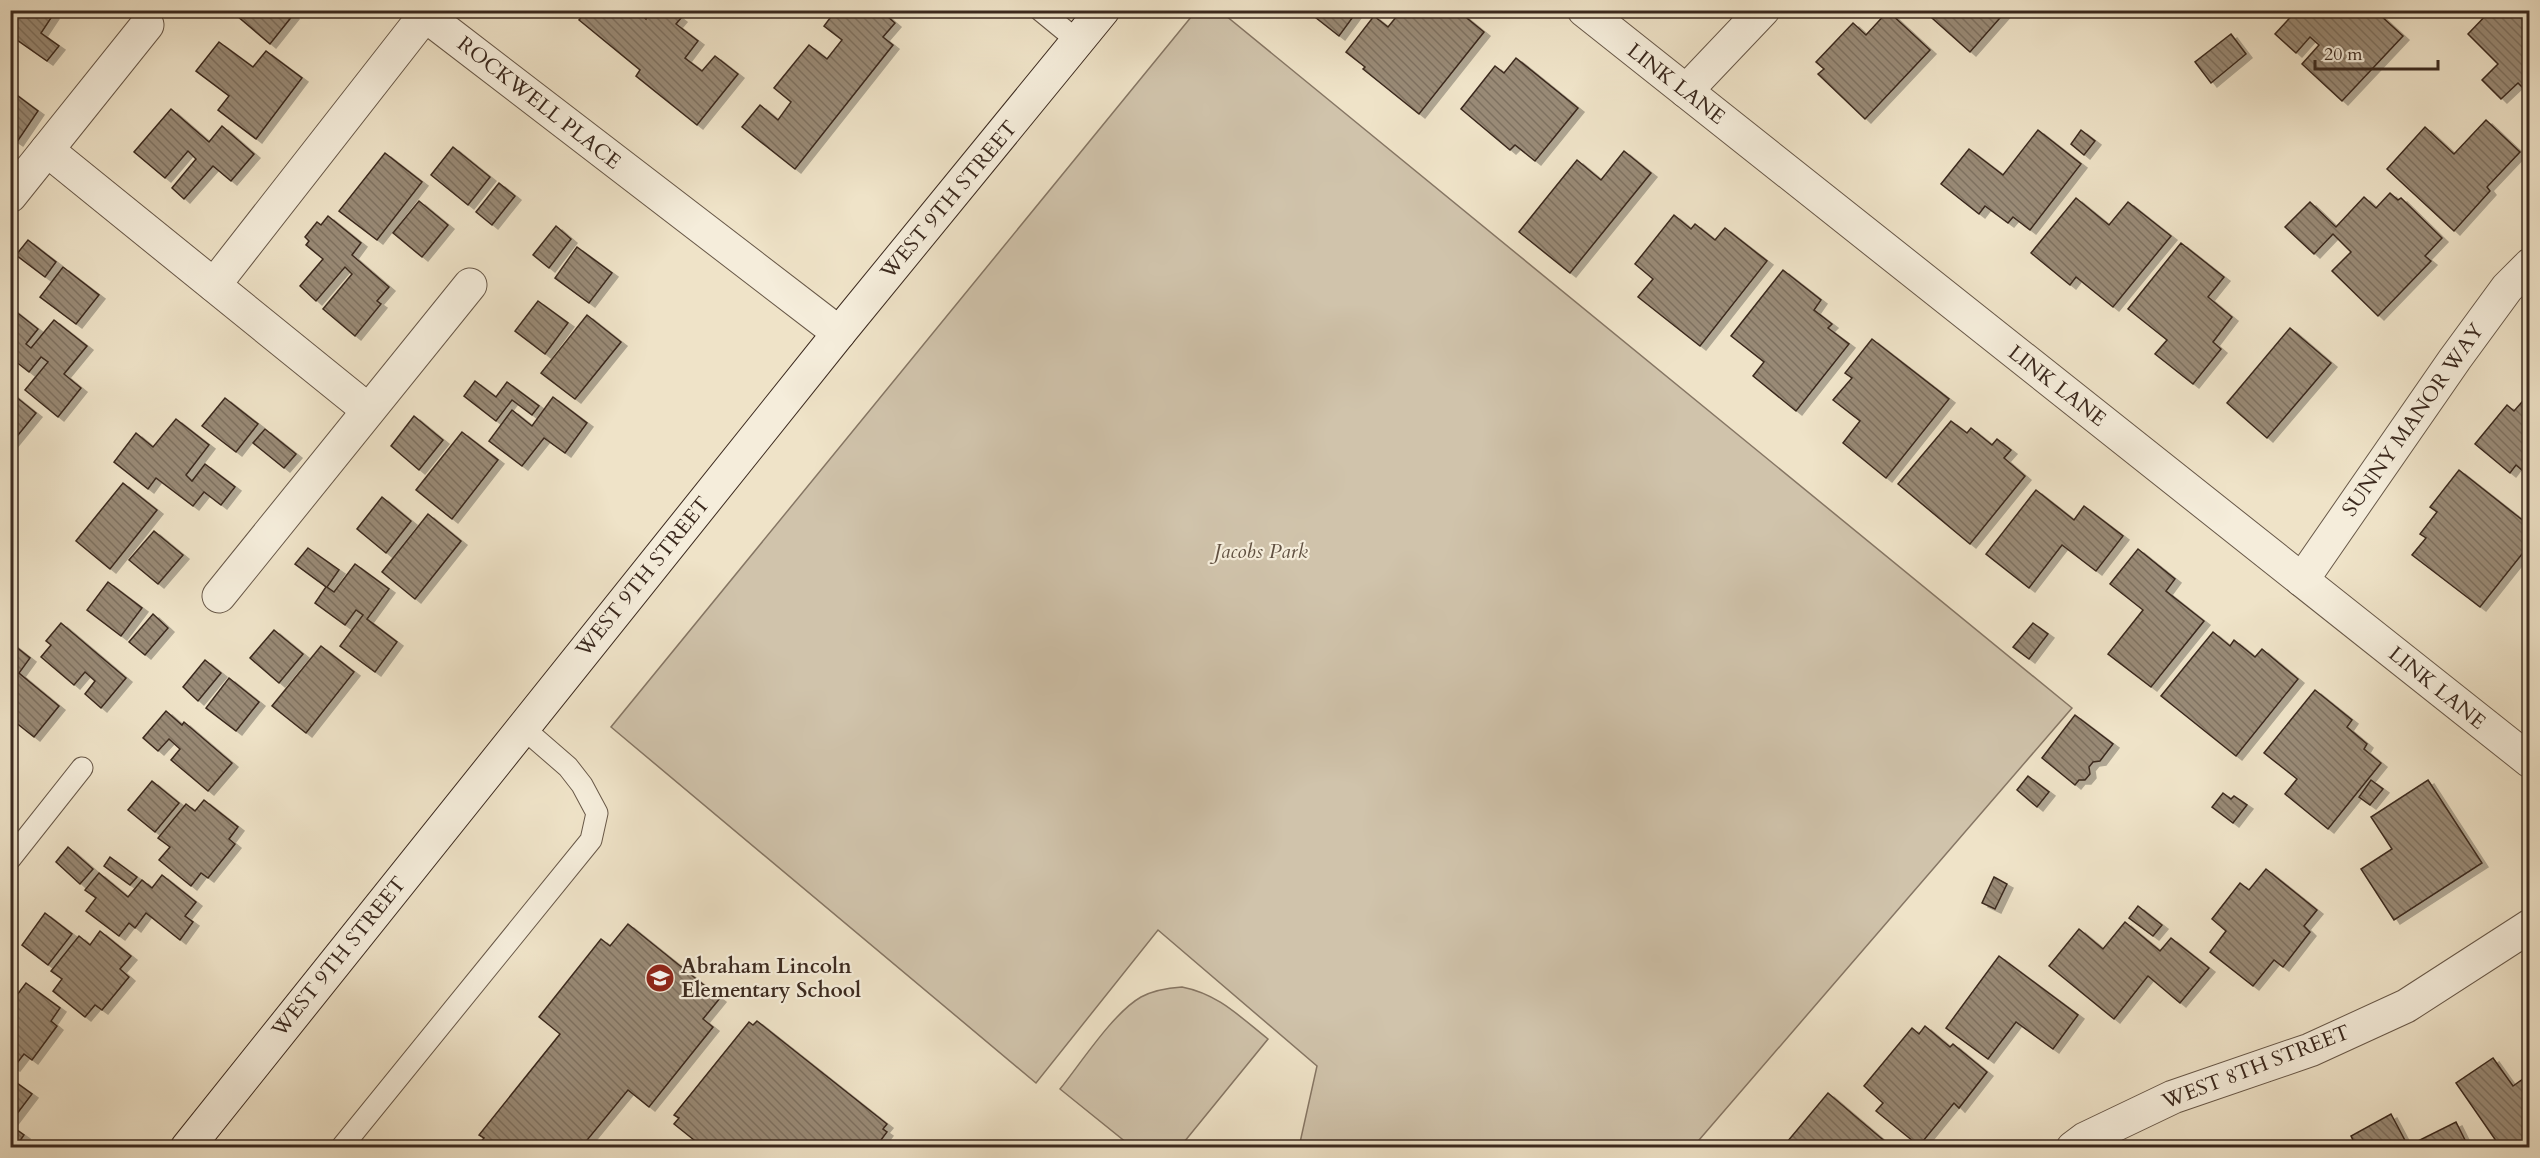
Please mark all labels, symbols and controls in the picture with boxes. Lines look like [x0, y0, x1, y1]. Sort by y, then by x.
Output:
street label: ROCKWELL PLACE [451, 30, 627, 176]
scale bar [2315, 33, 2438, 71]
street label: LINK LANE [1621, 36, 1731, 132]
text: 20 m [2324, 42, 2363, 67]
street label: WEST 9TH STREET [873, 115, 1024, 286]
street label: SUNNY MANOR WAY [2335, 317, 2491, 522]
street label: LINK LANE [2002, 338, 2112, 434]
street label: WEST 9TH STREET [569, 491, 717, 664]
park label: Jacobs Park [1209, 537, 1309, 566]
street label: LINK LANE [2382, 640, 2492, 736]
street label: WEST 9TH STREET [265, 871, 413, 1044]
place label: Abraham Lincoln Elementary School [681, 952, 861, 1005]
school or university icon: Abraham Lincoln Elementary School [644, 962, 676, 994]
street label: WEST 8TH STREET [2157, 1018, 2354, 1117]

